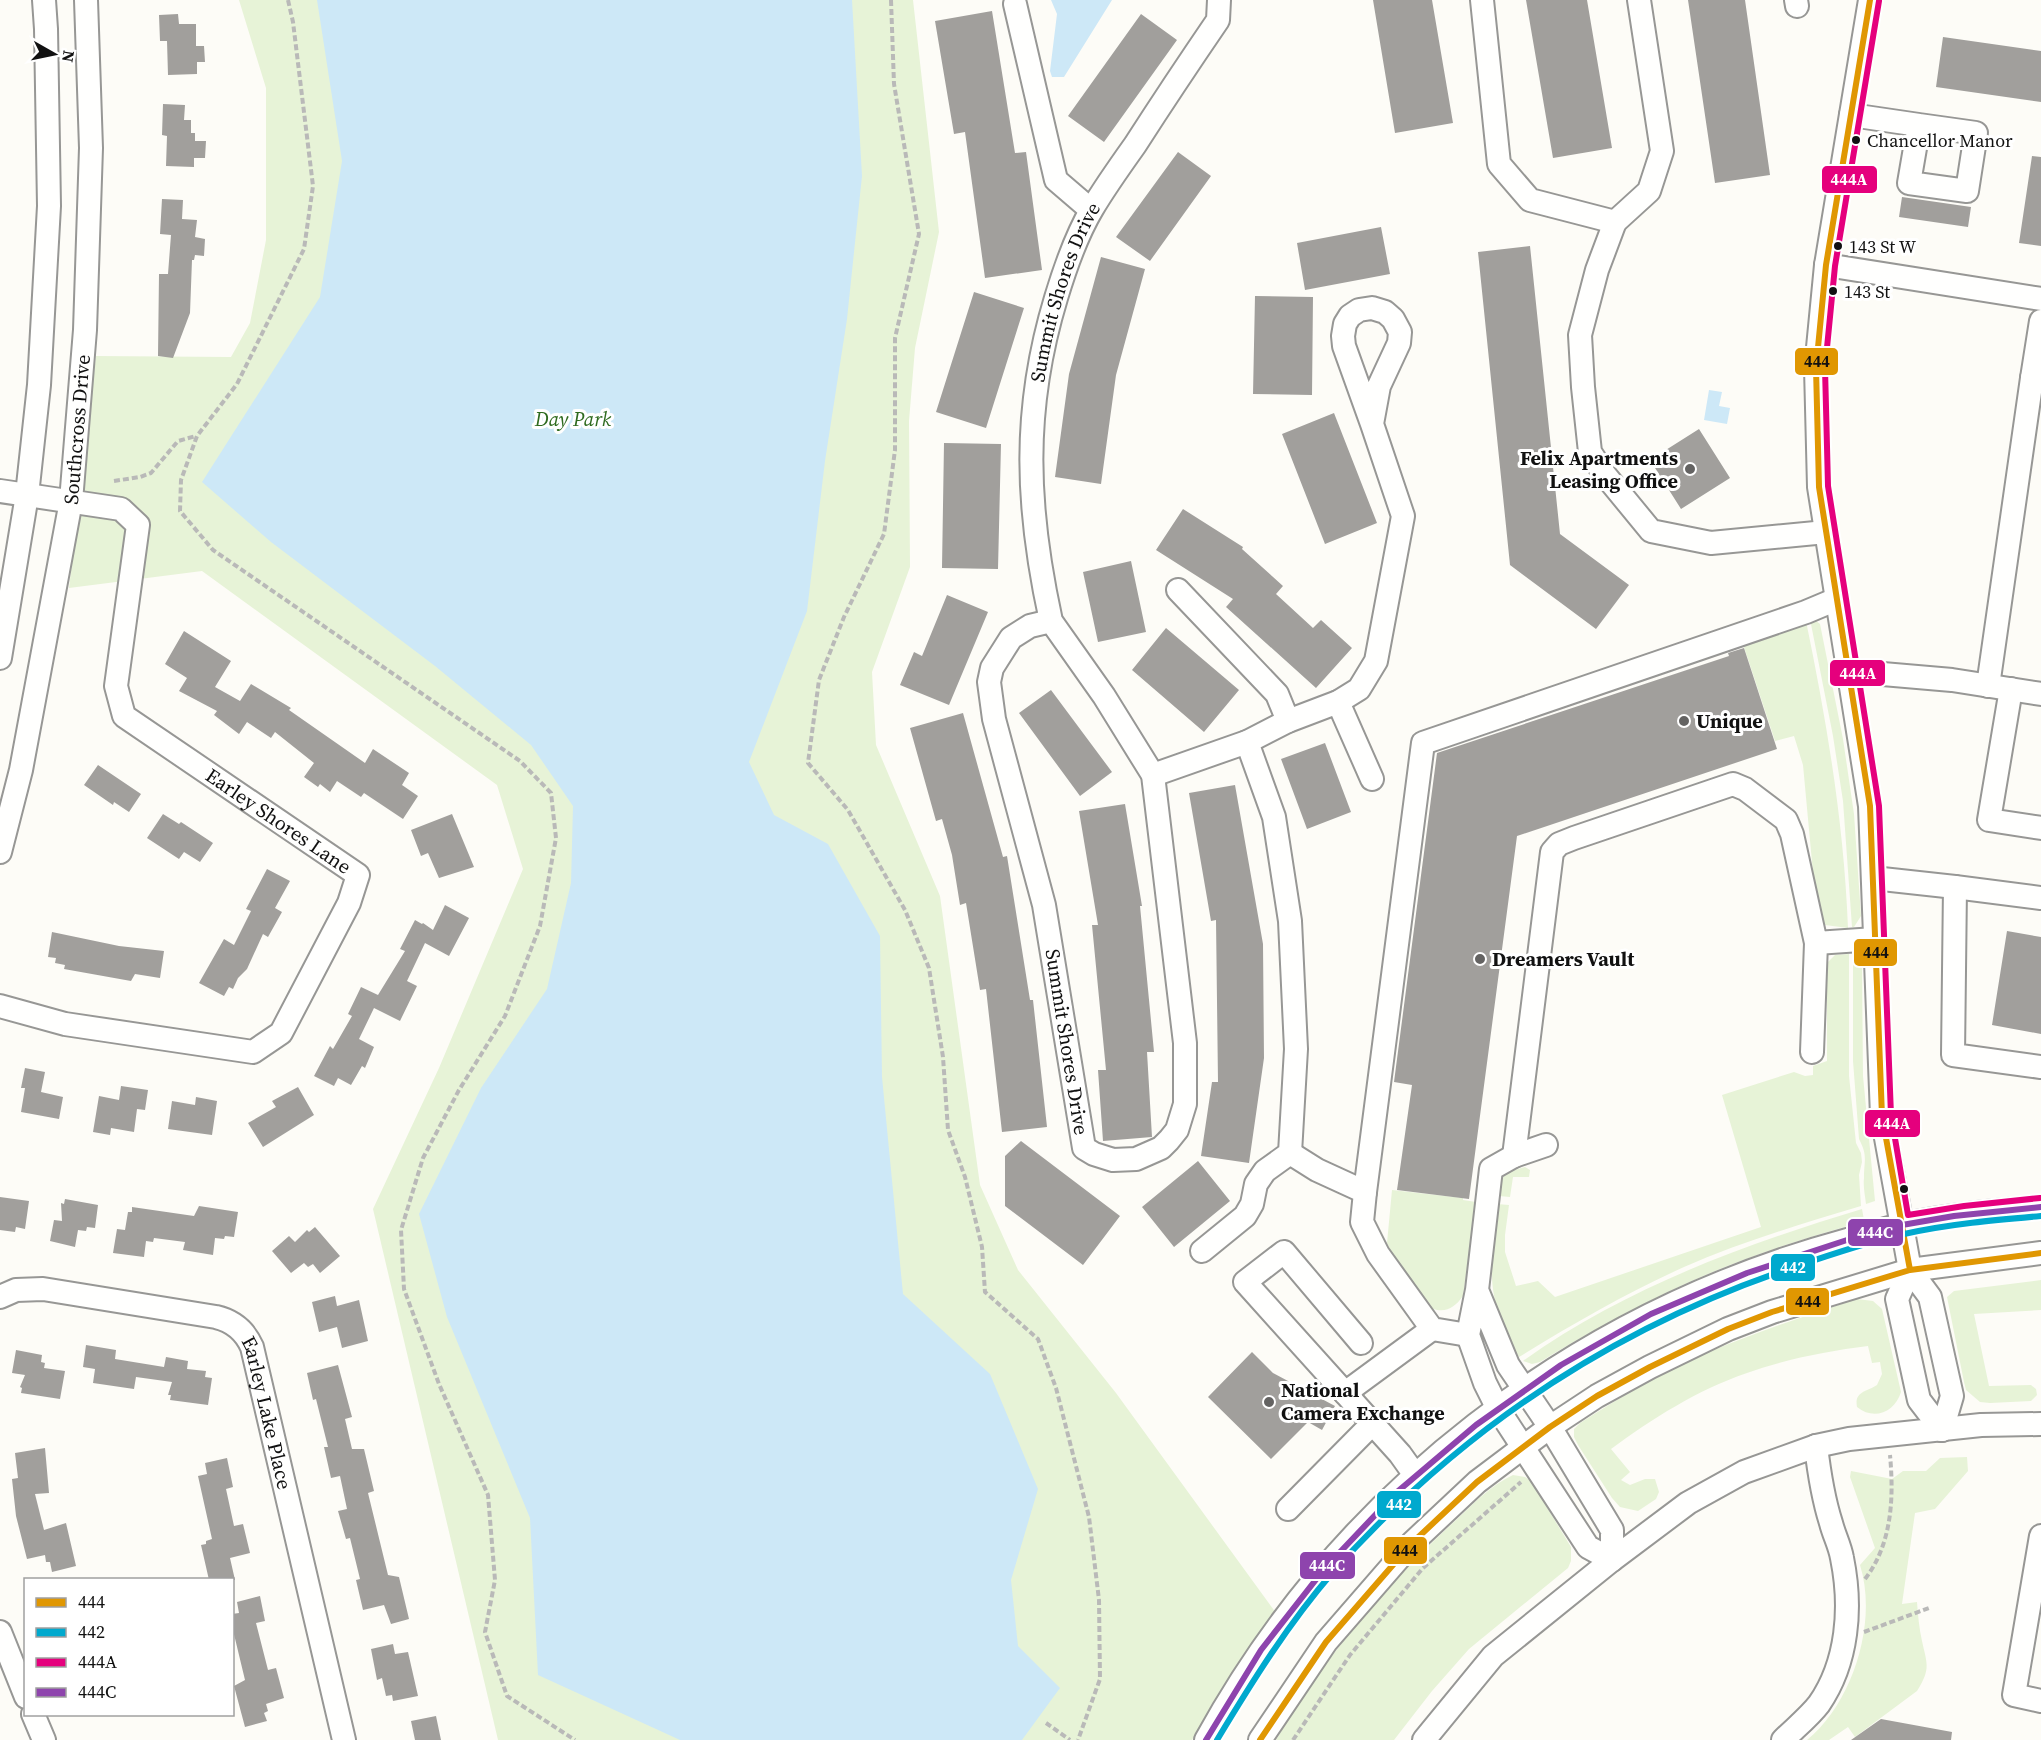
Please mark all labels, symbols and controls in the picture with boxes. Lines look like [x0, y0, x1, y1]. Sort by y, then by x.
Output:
north arrow [24, 24, 84, 84]
text: N [57, 49, 81, 64]
place label: Chancellor Manor [1867, 128, 2013, 153]
marker: Chancellor Manor [1850, 134, 1862, 146]
line badge: 444A [1821, 165, 1878, 194]
text: 444A [1831, 168, 1868, 190]
street label: Summit Shores Drive [1023, 197, 1107, 384]
place label: 143 St W [1849, 234, 1917, 259]
marker: 143 St W [1832, 240, 1844, 252]
place label: 143 St [1844, 279, 1890, 304]
marker: 143 St [1827, 285, 1839, 297]
line badge: 444 [1794, 347, 1839, 376]
text: 444 [1804, 350, 1830, 372]
street label: Southcross Drive [57, 353, 97, 506]
park label: Day Park [534, 405, 612, 433]
place label: Felix Apartments Leasing Office [1520, 444, 1678, 495]
marker: Felix Apartments Leasing Office [1683, 462, 1697, 476]
line badge: 444A [1829, 659, 1886, 687]
text: 444A [1840, 662, 1877, 684]
place label: Unique [1696, 707, 1763, 735]
marker: Unique [1677, 714, 1691, 728]
street label: Earley Shores Lane [200, 761, 357, 880]
line badge: 444 [1853, 938, 1898, 967]
text: 444 [1863, 941, 1889, 963]
place label: Dreamers Vault [1492, 945, 1635, 973]
street label: Summit Shores Drive [1038, 947, 1096, 1137]
marker: Dreamers Vault [1473, 952, 1487, 966]
line badge: 444A [1864, 1109, 1921, 1138]
text: 444A [1874, 1112, 1911, 1134]
unlabelled marker [1898, 1183, 1910, 1195]
line badge: 444C [1847, 1218, 1904, 1247]
text: 444C [1857, 1221, 1893, 1243]
line badge: 442 [1770, 1253, 1816, 1282]
text: 442 [1780, 1256, 1806, 1278]
line badge: 444 [1785, 1287, 1830, 1316]
text: 444 [1795, 1290, 1821, 1312]
street label: Earley Lake Place [235, 1331, 299, 1492]
place label: National Camera Exchange [1281, 1376, 1445, 1427]
marker: National Camera Exchange [1262, 1395, 1276, 1409]
line badge: 442 [1376, 1490, 1422, 1519]
text: 442 [1386, 1493, 1412, 1515]
line badge: 444 [1383, 1536, 1428, 1565]
text: 444 [1392, 1539, 1418, 1561]
line badge: 444C [1299, 1551, 1356, 1580]
text: 444C [1309, 1554, 1345, 1576]
legend [24, 1578, 234, 1716]
text: 444 [78, 1589, 105, 1614]
text: 442 [78, 1619, 105, 1644]
text: 444A [78, 1649, 117, 1674]
text: 444C [78, 1679, 116, 1704]

